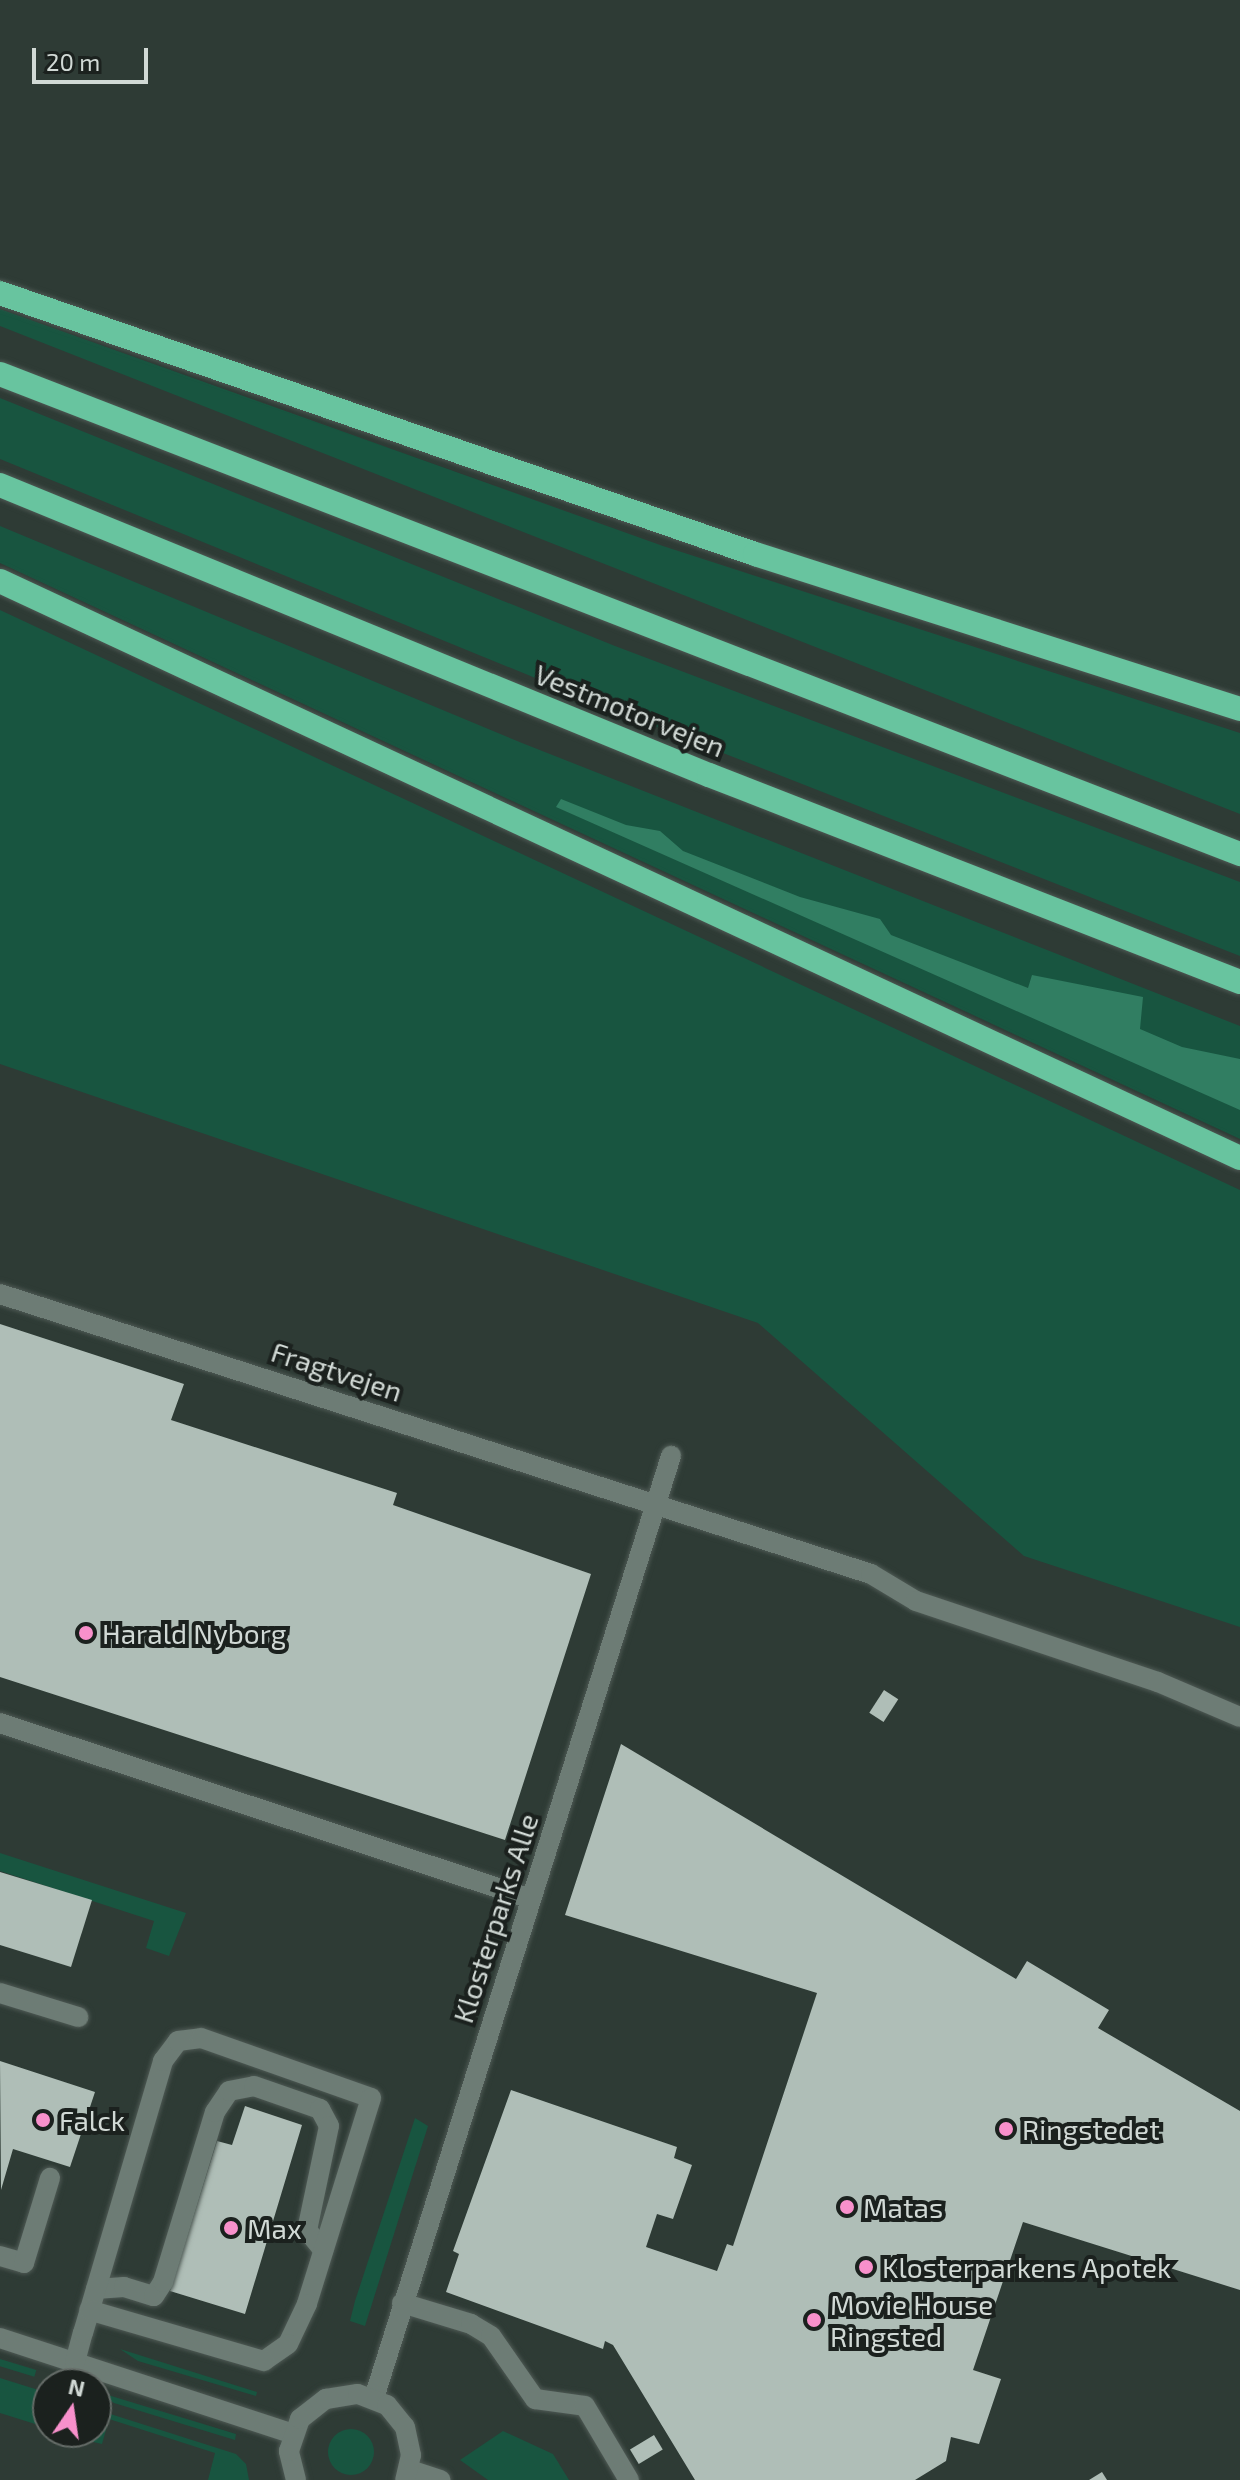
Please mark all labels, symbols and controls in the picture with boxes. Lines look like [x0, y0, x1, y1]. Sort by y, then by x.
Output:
scale bar [36, 32, 152, 82]
text: 20 m [46, 47, 100, 76]
street label: Vestmotorvejen [530, 657, 730, 763]
street label: Fragtvejen [267, 1334, 407, 1408]
place label: Harald Nyborg [102, 1616, 286, 1650]
marker: Harald Nyborg [77, 1624, 95, 1642]
street label: Klosterparks Alle [445, 1809, 545, 2027]
place label: Falck [59, 2103, 125, 2137]
marker: Falck [34, 2111, 52, 2129]
place label: Ringstedet [1022, 2112, 1160, 2146]
marker: Ringstedet [997, 2120, 1015, 2138]
place label: Matas [863, 2190, 943, 2224]
marker: Matas [838, 2198, 856, 2216]
place label: Max [247, 2211, 302, 2245]
marker: Max [222, 2219, 240, 2237]
place label: Klosterparkens Apotek [882, 2250, 1172, 2284]
marker: Klosterparkens Apotek [857, 2258, 875, 2276]
place label: Movie House Ringsted [830, 2287, 993, 2353]
marker: Movie House Ringsted [805, 2311, 823, 2329]
north arrow [32, 2368, 112, 2448]
text: N [66, 2372, 88, 2401]

